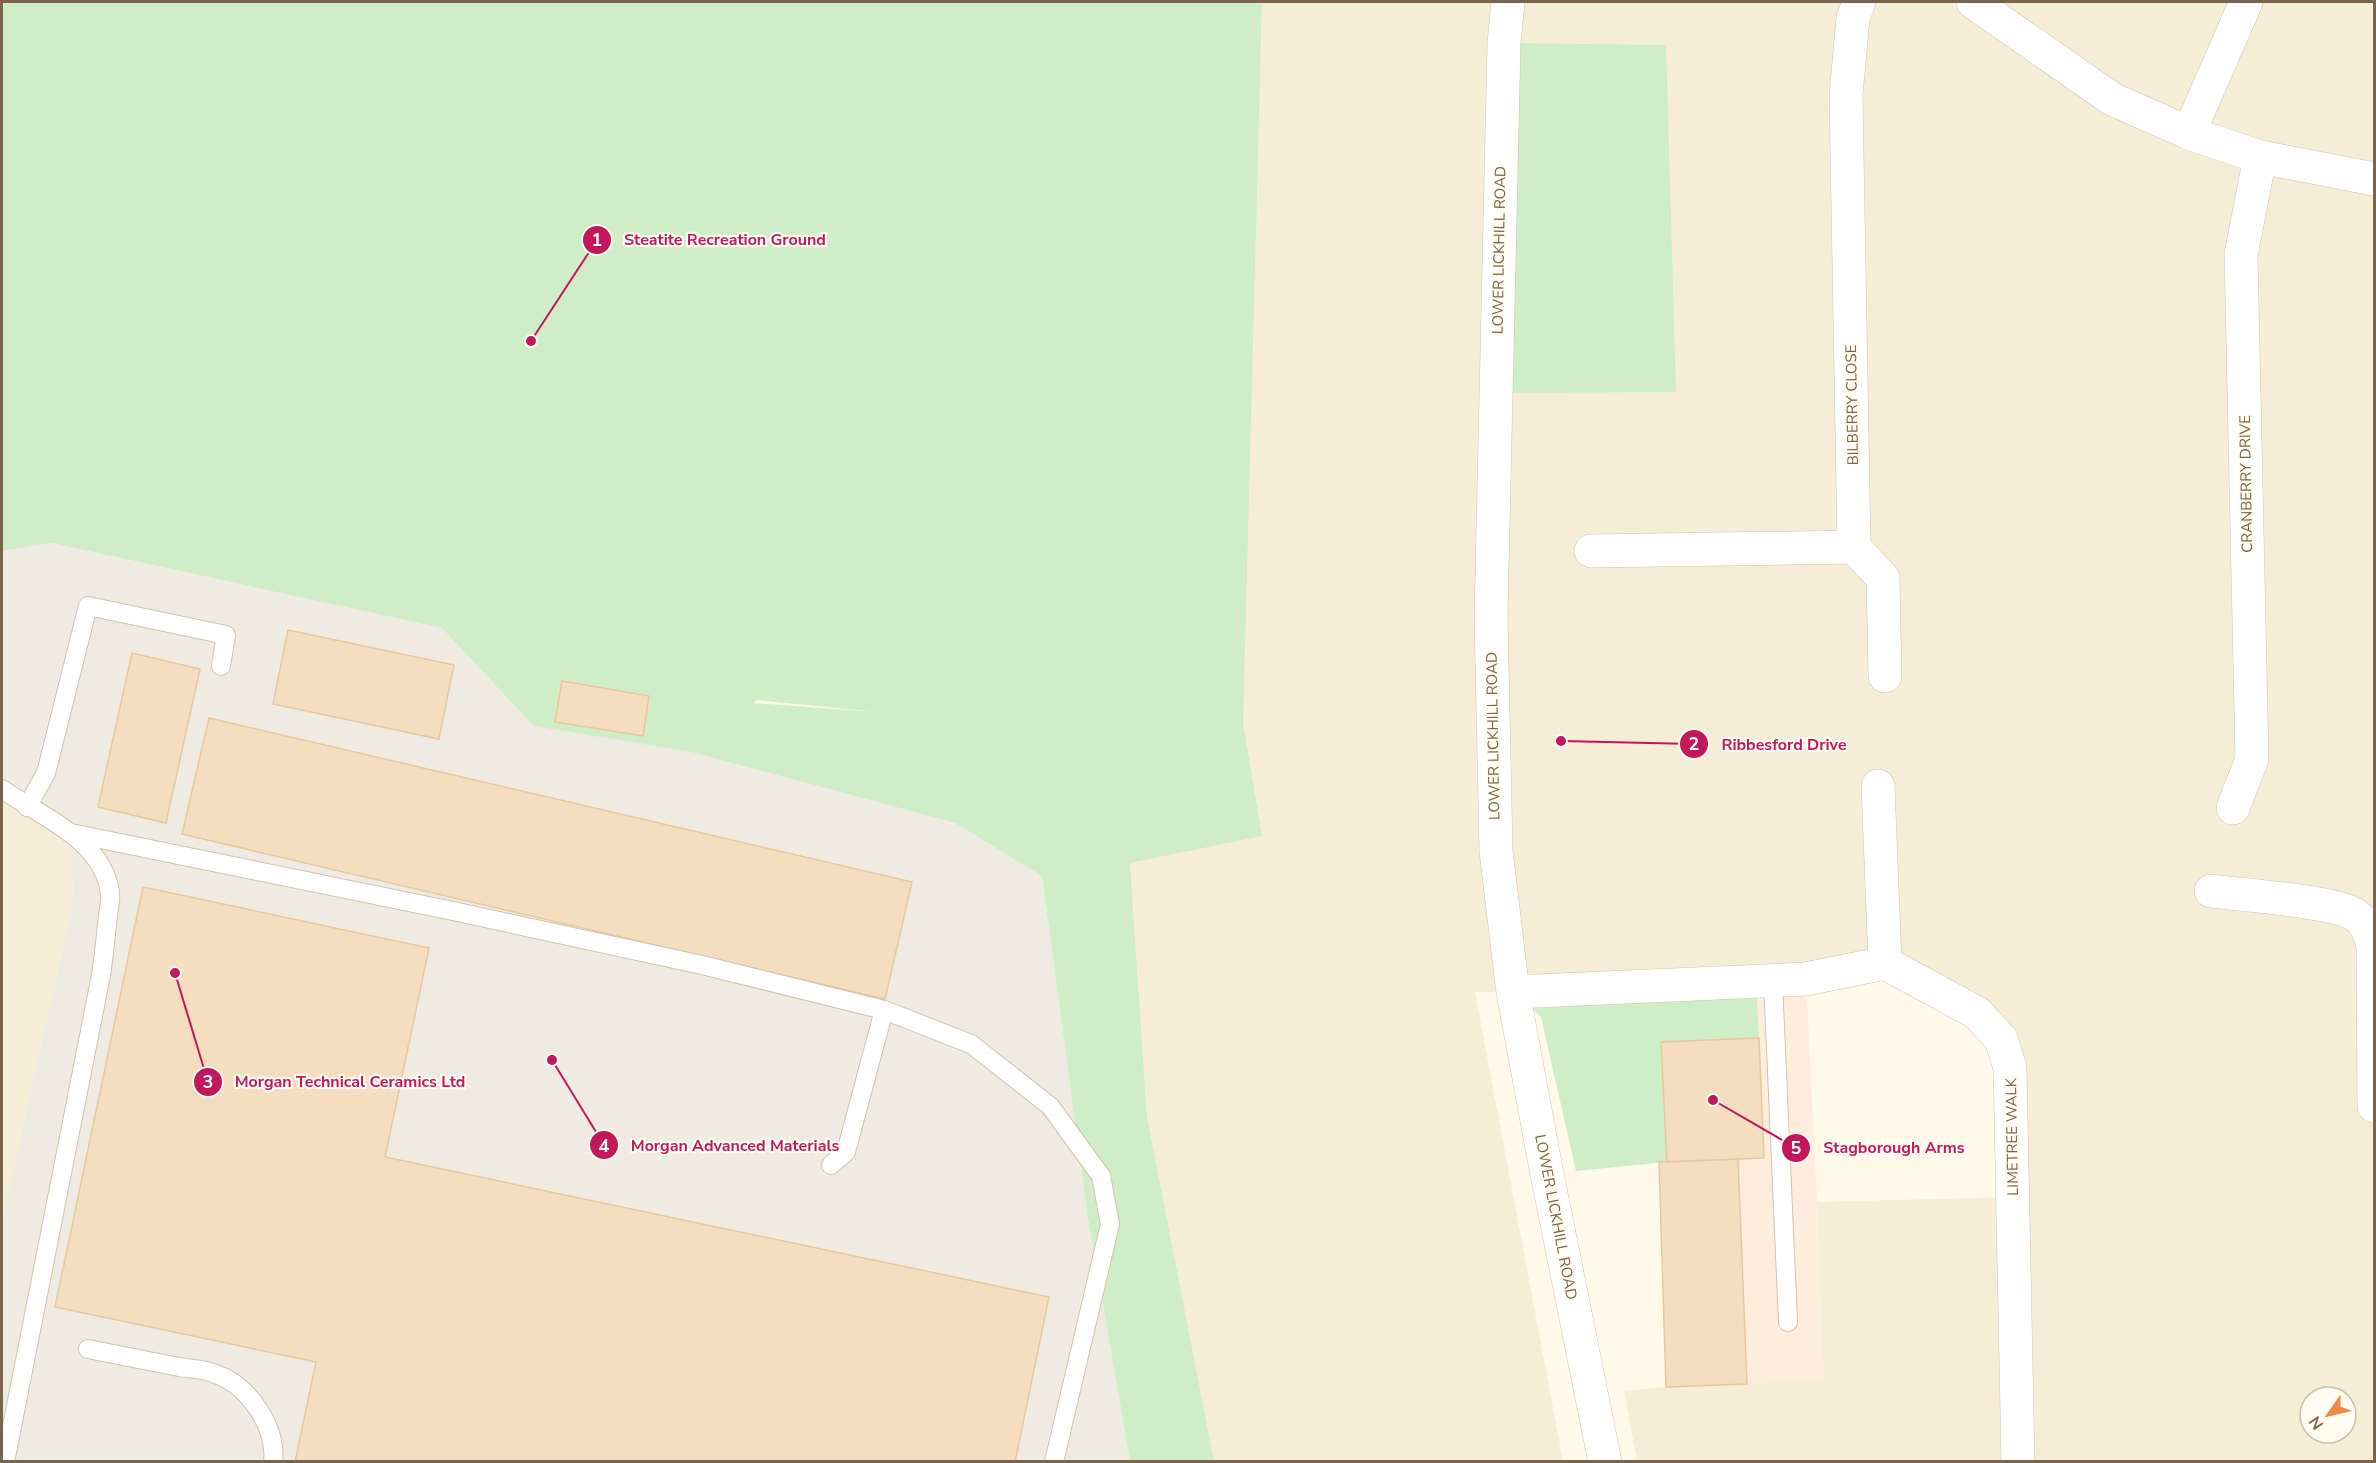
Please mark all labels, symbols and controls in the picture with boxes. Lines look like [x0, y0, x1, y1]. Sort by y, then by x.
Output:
street label: LOWER LICKHILL ROAD [1488, 166, 1510, 334]
callout: Steatite Recreation Ground [582, 223, 838, 257]
text: 1 [592, 228, 602, 252]
text: Steatite Recreation Ground [624, 229, 826, 251]
street label: BILBERRY CLOSE [1841, 344, 1863, 466]
street label: CRANBERRY DRIVE [2235, 415, 2257, 553]
street label: LOWER LICKHILL ROAD [1482, 652, 1504, 820]
callout: Ribbesford Drive [1679, 727, 1858, 761]
text: 2 [1689, 732, 1699, 756]
text: Ribbesford Drive [1721, 734, 1847, 756]
callout: Morgan Technical Ceramics Ltd [193, 1065, 478, 1099]
text: 3 [203, 1070, 213, 1094]
text: Morgan Technical Ceramics Ltd [235, 1071, 465, 1093]
street label: LIMETREE WALK [2001, 1077, 2023, 1196]
callout: Morgan Advanced Materials [589, 1128, 851, 1162]
callout: Stagborough Arms [1781, 1131, 1976, 1165]
street label: LOWER LICKHILL ROAD [1530, 1133, 1582, 1301]
text: 4 [599, 1134, 610, 1158]
text: Morgan Advanced Materials [631, 1135, 839, 1157]
text: 5 [1791, 1136, 1802, 1160]
text: Stagborough Arms [1823, 1137, 1965, 1159]
north arrow [2298, 1385, 2358, 1445]
text: N [2304, 1412, 2329, 1434]

